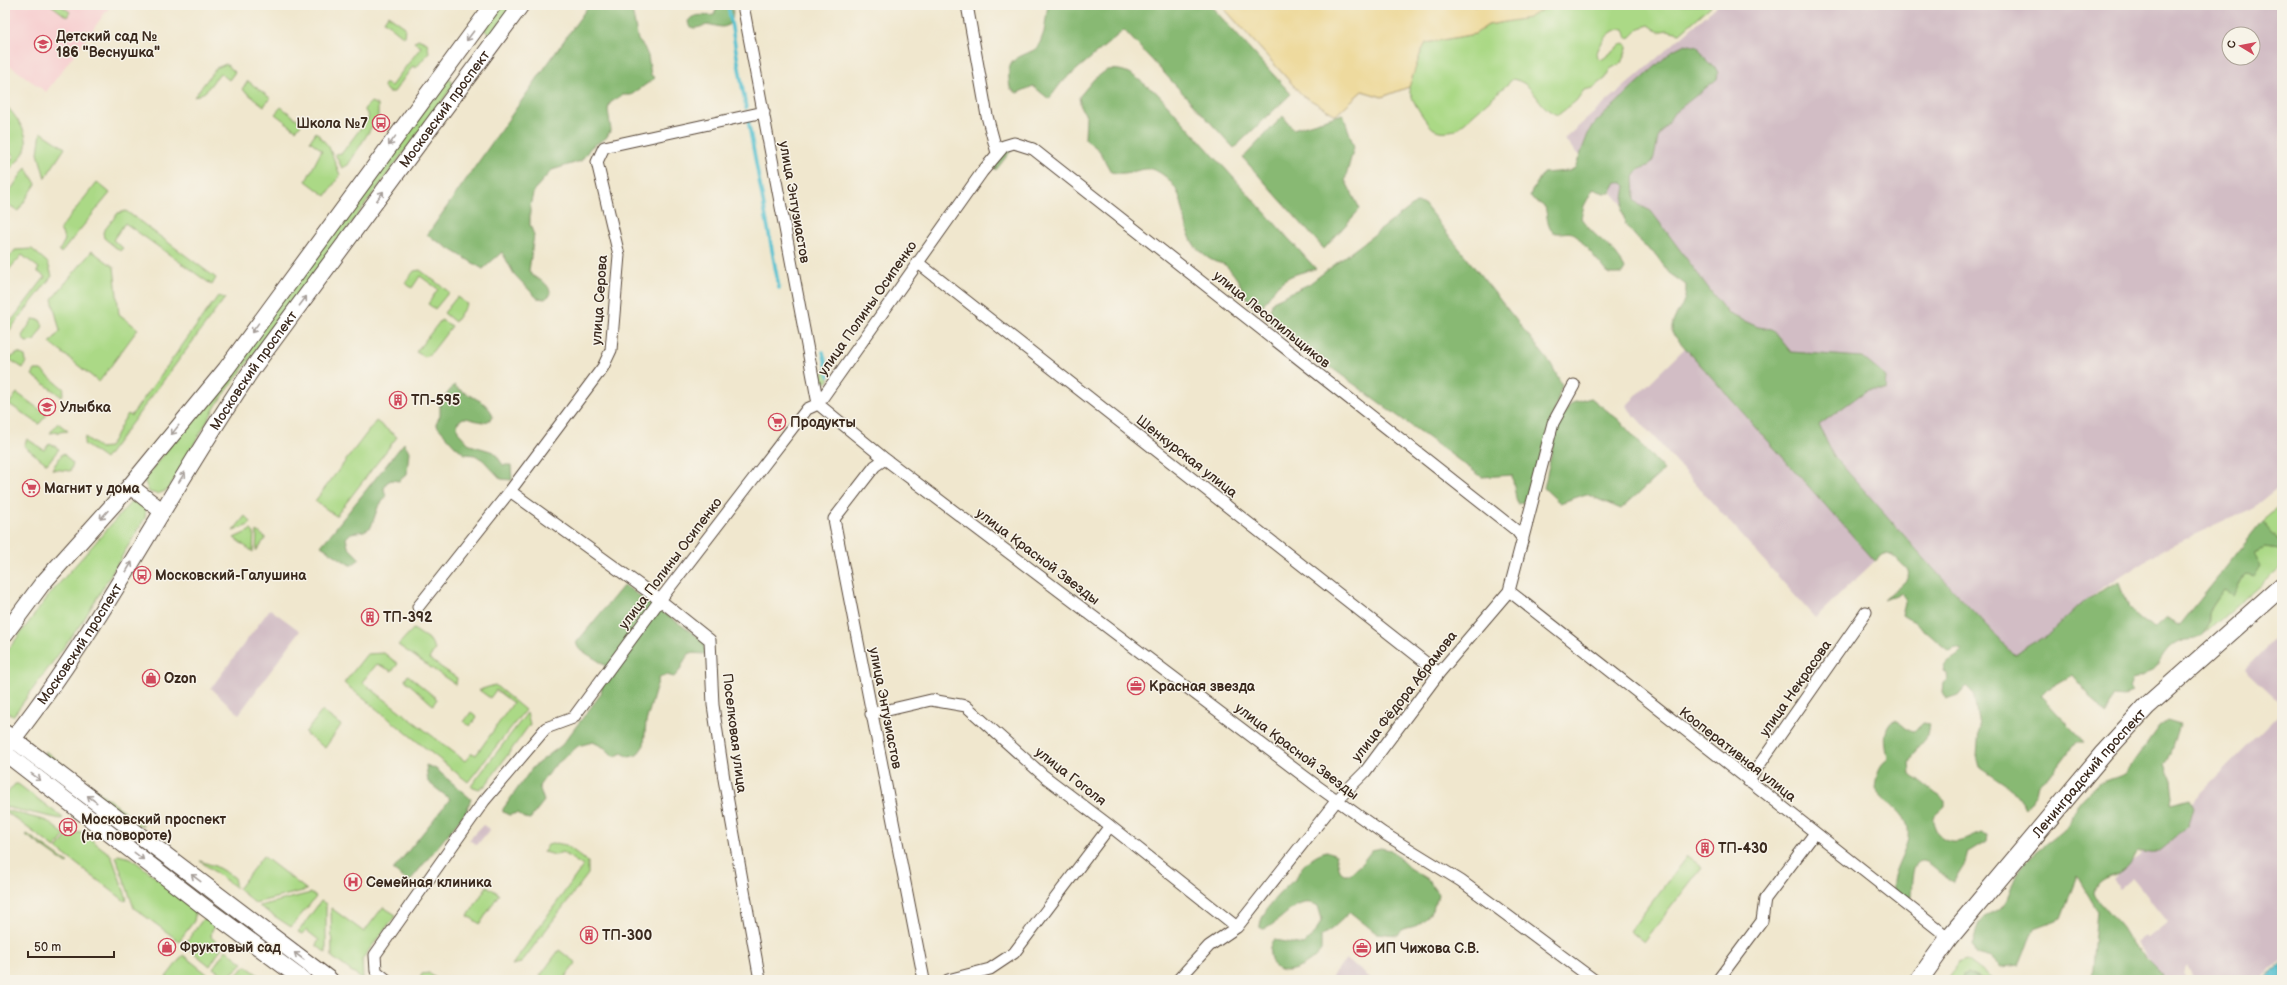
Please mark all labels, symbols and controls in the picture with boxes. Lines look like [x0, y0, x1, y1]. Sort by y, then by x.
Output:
north arrow [2221, 26, 2261, 66]
place label: Детский сад № 186 "Веснушка" [56, 28, 160, 61]
one-way arrow [465, 31, 474, 42]
school or university icon: Детский сад № 186 "Веснушка" [33, 34, 53, 54]
text: С [2225, 39, 2239, 49]
street label: Московский проспект [396, 47, 494, 171]
bus stop icon: Школа №7 [371, 113, 391, 133]
place label: Школа №7 [296, 115, 368, 132]
one-way arrow [388, 135, 396, 146]
street label: улица Энтузиастов [775, 140, 814, 265]
one-way arrow [376, 191, 384, 202]
street label: улица Полины Осипенко [814, 238, 920, 379]
street label: улица Серова [588, 254, 611, 346]
street label: улица Лесопильщиков [1210, 267, 1334, 372]
one-way arrow [298, 295, 307, 306]
street label: Московский проспект [206, 307, 301, 434]
one-way arrow [251, 322, 259, 333]
building icon: ТП-595 [388, 390, 408, 410]
place label: ТП-595 [411, 392, 460, 409]
school or university icon: Улыбка [37, 397, 57, 417]
place label: Улыбка [60, 399, 112, 416]
supermarket icon: Продукты [767, 412, 787, 432]
street label: Шенкурская улица [1133, 412, 1241, 502]
place label: Продукты [790, 414, 856, 431]
one-way arrow [171, 425, 180, 436]
one-way arrow [179, 471, 187, 483]
supermarket icon: Магнит у дома [21, 478, 41, 498]
place label: Магнит у дома [44, 480, 141, 497]
street label: улица Полины Осипенко [615, 494, 726, 633]
street label: улица Красной Звезды [973, 504, 1103, 608]
one-way arrow [99, 509, 108, 520]
one-way arrow [125, 561, 133, 573]
bus stop icon: Московский-Галушина [132, 565, 152, 585]
place label: Московский-Галушина [155, 567, 307, 584]
street label: Московский проспект [34, 580, 126, 708]
building icon: ТП-392 [360, 607, 380, 627]
place label: ТП-392 [383, 609, 433, 626]
street label: улица Фёдора Абрамова [1348, 627, 1461, 765]
street label: улица Некрасова [1756, 636, 1836, 740]
street label: улица Энтузиастов [865, 646, 906, 771]
shop icon: Ozon [141, 668, 161, 688]
place label: Ozon [164, 670, 197, 687]
street label: Поселковая улица [719, 672, 750, 795]
office icon: Красная звезда [1126, 676, 1146, 696]
place label: Красная звезда [1149, 678, 1256, 695]
street label: улица Красной Звезды [1232, 699, 1362, 803]
street label: Кооперативная улица [1676, 703, 1800, 806]
street label: Ленинградский проспект [2028, 705, 2150, 842]
street label: улица Гоголя [1032, 743, 1110, 810]
one-way arrow [30, 773, 41, 781]
one-way arrow [87, 795, 98, 803]
place label: Московский проспект (на повороте) [81, 811, 227, 844]
bus stop icon: Московский проспект (на повороте) [58, 817, 78, 837]
building icon: ТП-430 [1695, 838, 1715, 858]
place label: ТП-430 [1718, 840, 1768, 857]
one-way arrow [133, 852, 144, 860]
hospital icon: Семейная клиника [343, 872, 363, 892]
one-way arrow [190, 874, 201, 882]
place label: Семейная клиника [366, 874, 492, 891]
building icon: ТП-300 [579, 925, 599, 945]
place label: ТП-300 [602, 927, 653, 944]
scale bar [28, 933, 114, 959]
shop icon: Фруктовый сад [157, 937, 177, 957]
office icon: ИП Чижова С.В. [1352, 938, 1372, 958]
place label: Фруктовый сад [180, 939, 281, 956]
text: 50 m [34, 940, 61, 955]
place label: ИП Чижова С.В. [1375, 940, 1479, 957]
one-way arrow [294, 952, 305, 960]

